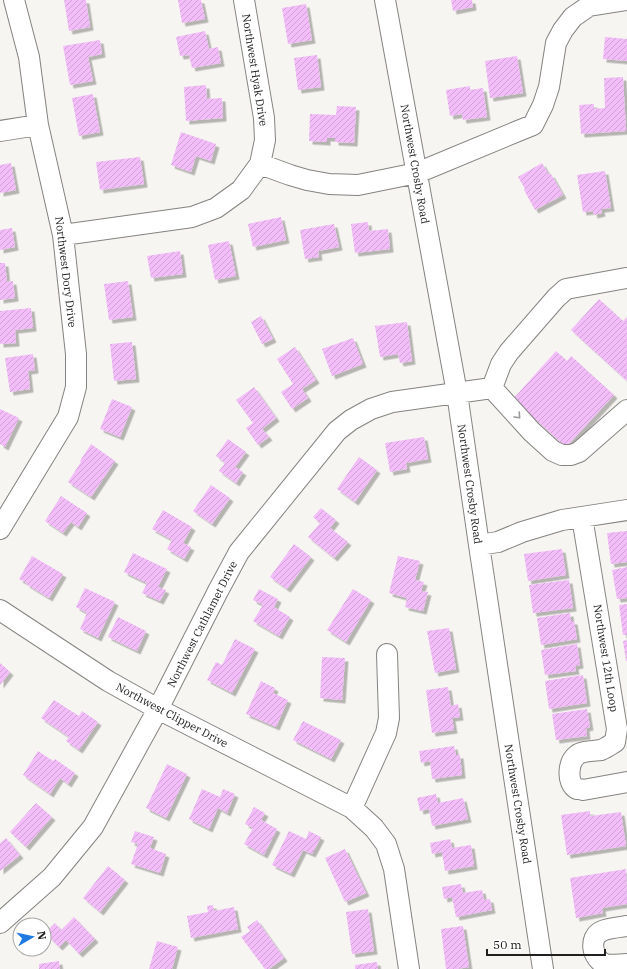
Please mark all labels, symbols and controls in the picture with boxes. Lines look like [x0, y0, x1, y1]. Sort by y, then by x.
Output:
street label: Northwest Hyak Drive [239, 13, 271, 127]
street label: Northwest Crosby Road [398, 103, 432, 225]
street label: Northwest Dory Drive [52, 216, 80, 328]
one-way arrow [513, 412, 520, 419]
street label: Northwest Crosby Road [455, 423, 485, 545]
street label: Northwest Cathlamet Drive [164, 558, 240, 690]
street label: Northwest 12th Loop [591, 603, 621, 713]
street label: Northwest Clipper Drive [114, 679, 231, 751]
street label: Northwest Crosby Road [502, 743, 534, 865]
north arrow [12, 917, 52, 957]
text: N [34, 930, 50, 941]
scale bar [487, 931, 605, 957]
text: 50 m [493, 937, 522, 952]

